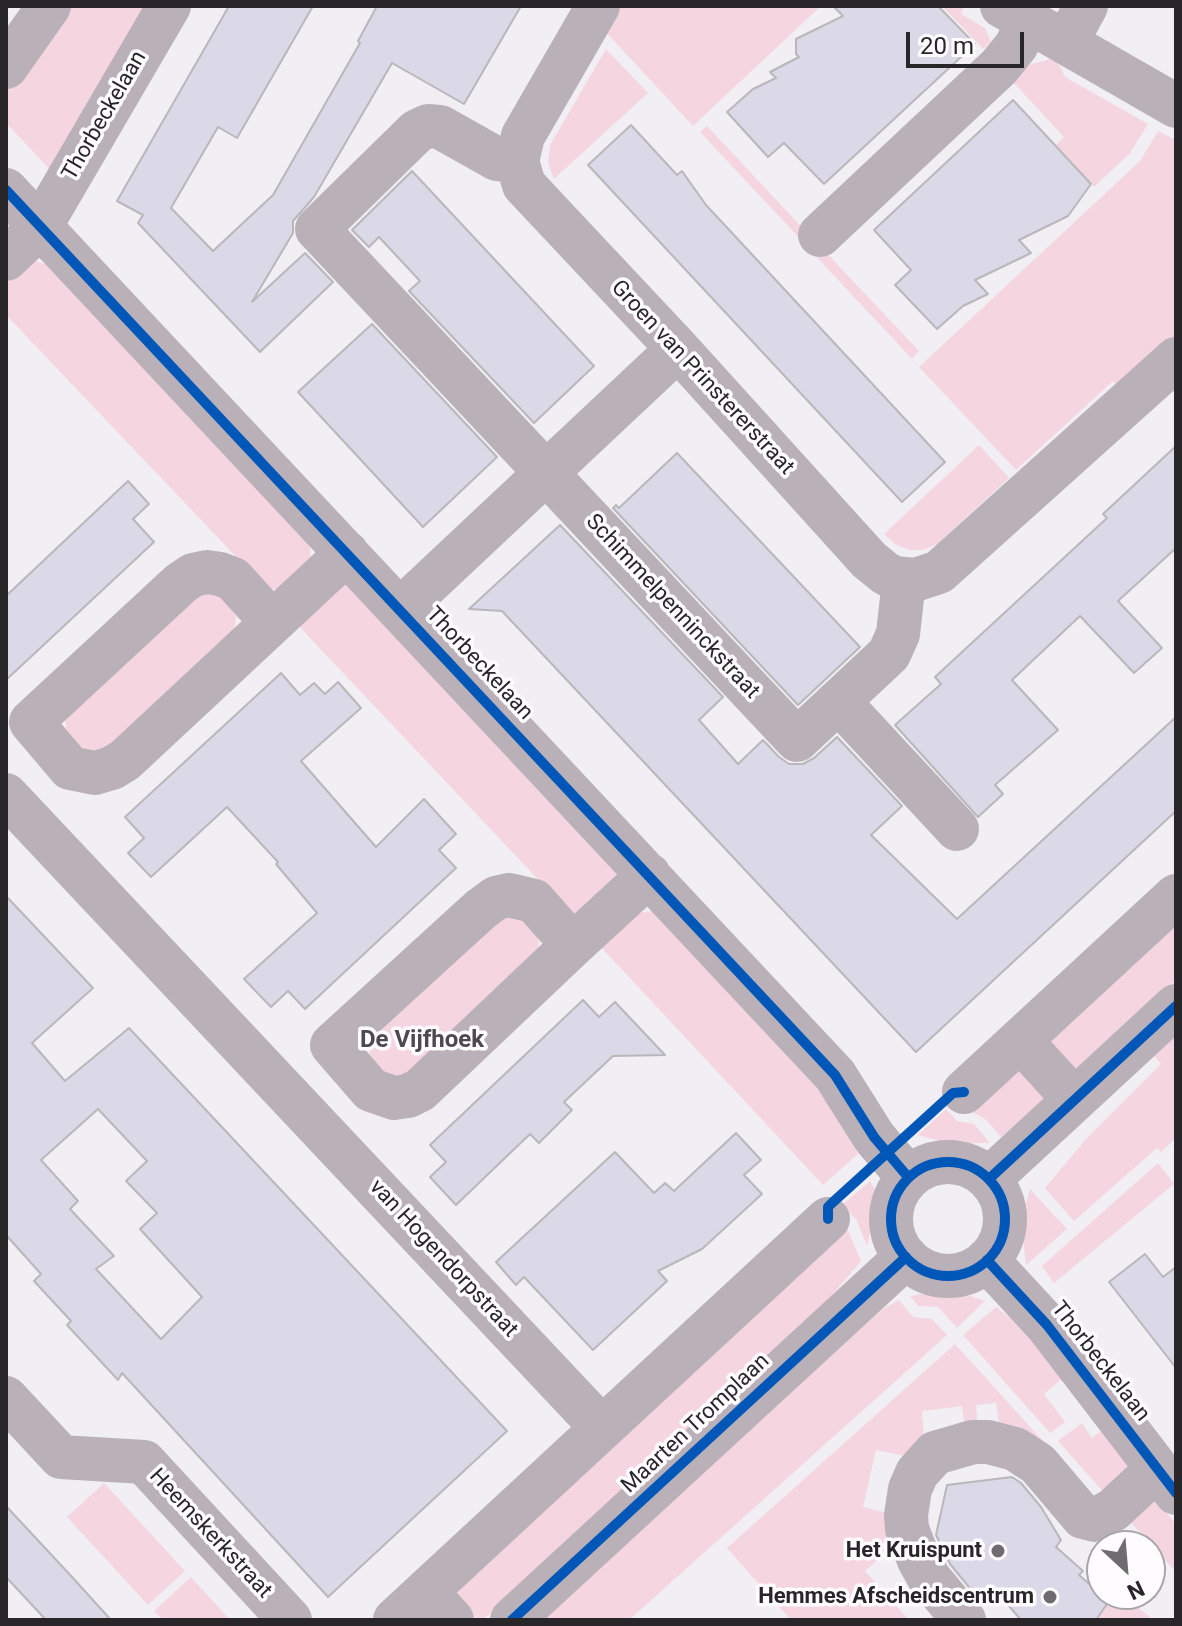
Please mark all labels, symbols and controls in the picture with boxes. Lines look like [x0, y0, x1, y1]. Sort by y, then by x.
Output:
scale bar [910, 16, 1028, 66]
text: 20 m [920, 32, 974, 60]
street label: Thorbeckelaan [57, 47, 153, 185]
street label: Groen van Prinstererstraat [605, 275, 799, 481]
street label: Schimmelpenninckstraat [580, 509, 764, 705]
street label: Thorbeckelaan [420, 602, 538, 726]
district label: De Vijfhoek [360, 1027, 484, 1055]
street label: van Hogendorpstraat [363, 1175, 523, 1343]
street label: Thorbeckelaan [1045, 1297, 1155, 1427]
street label: Maarten Tromplaan [616, 1349, 776, 1499]
street label: Heemskerkstraat [143, 1464, 277, 1604]
north arrow [1086, 1530, 1166, 1610]
place label: Het Kruispunt [846, 1538, 982, 1564]
marker: Het Kruispunt [989, 1542, 1007, 1560]
text: N [1123, 1576, 1148, 1605]
place label: Hemmes Afscheidscentrum [758, 1584, 1034, 1610]
marker: Hemmes Afscheidscentrum [1041, 1588, 1059, 1606]

